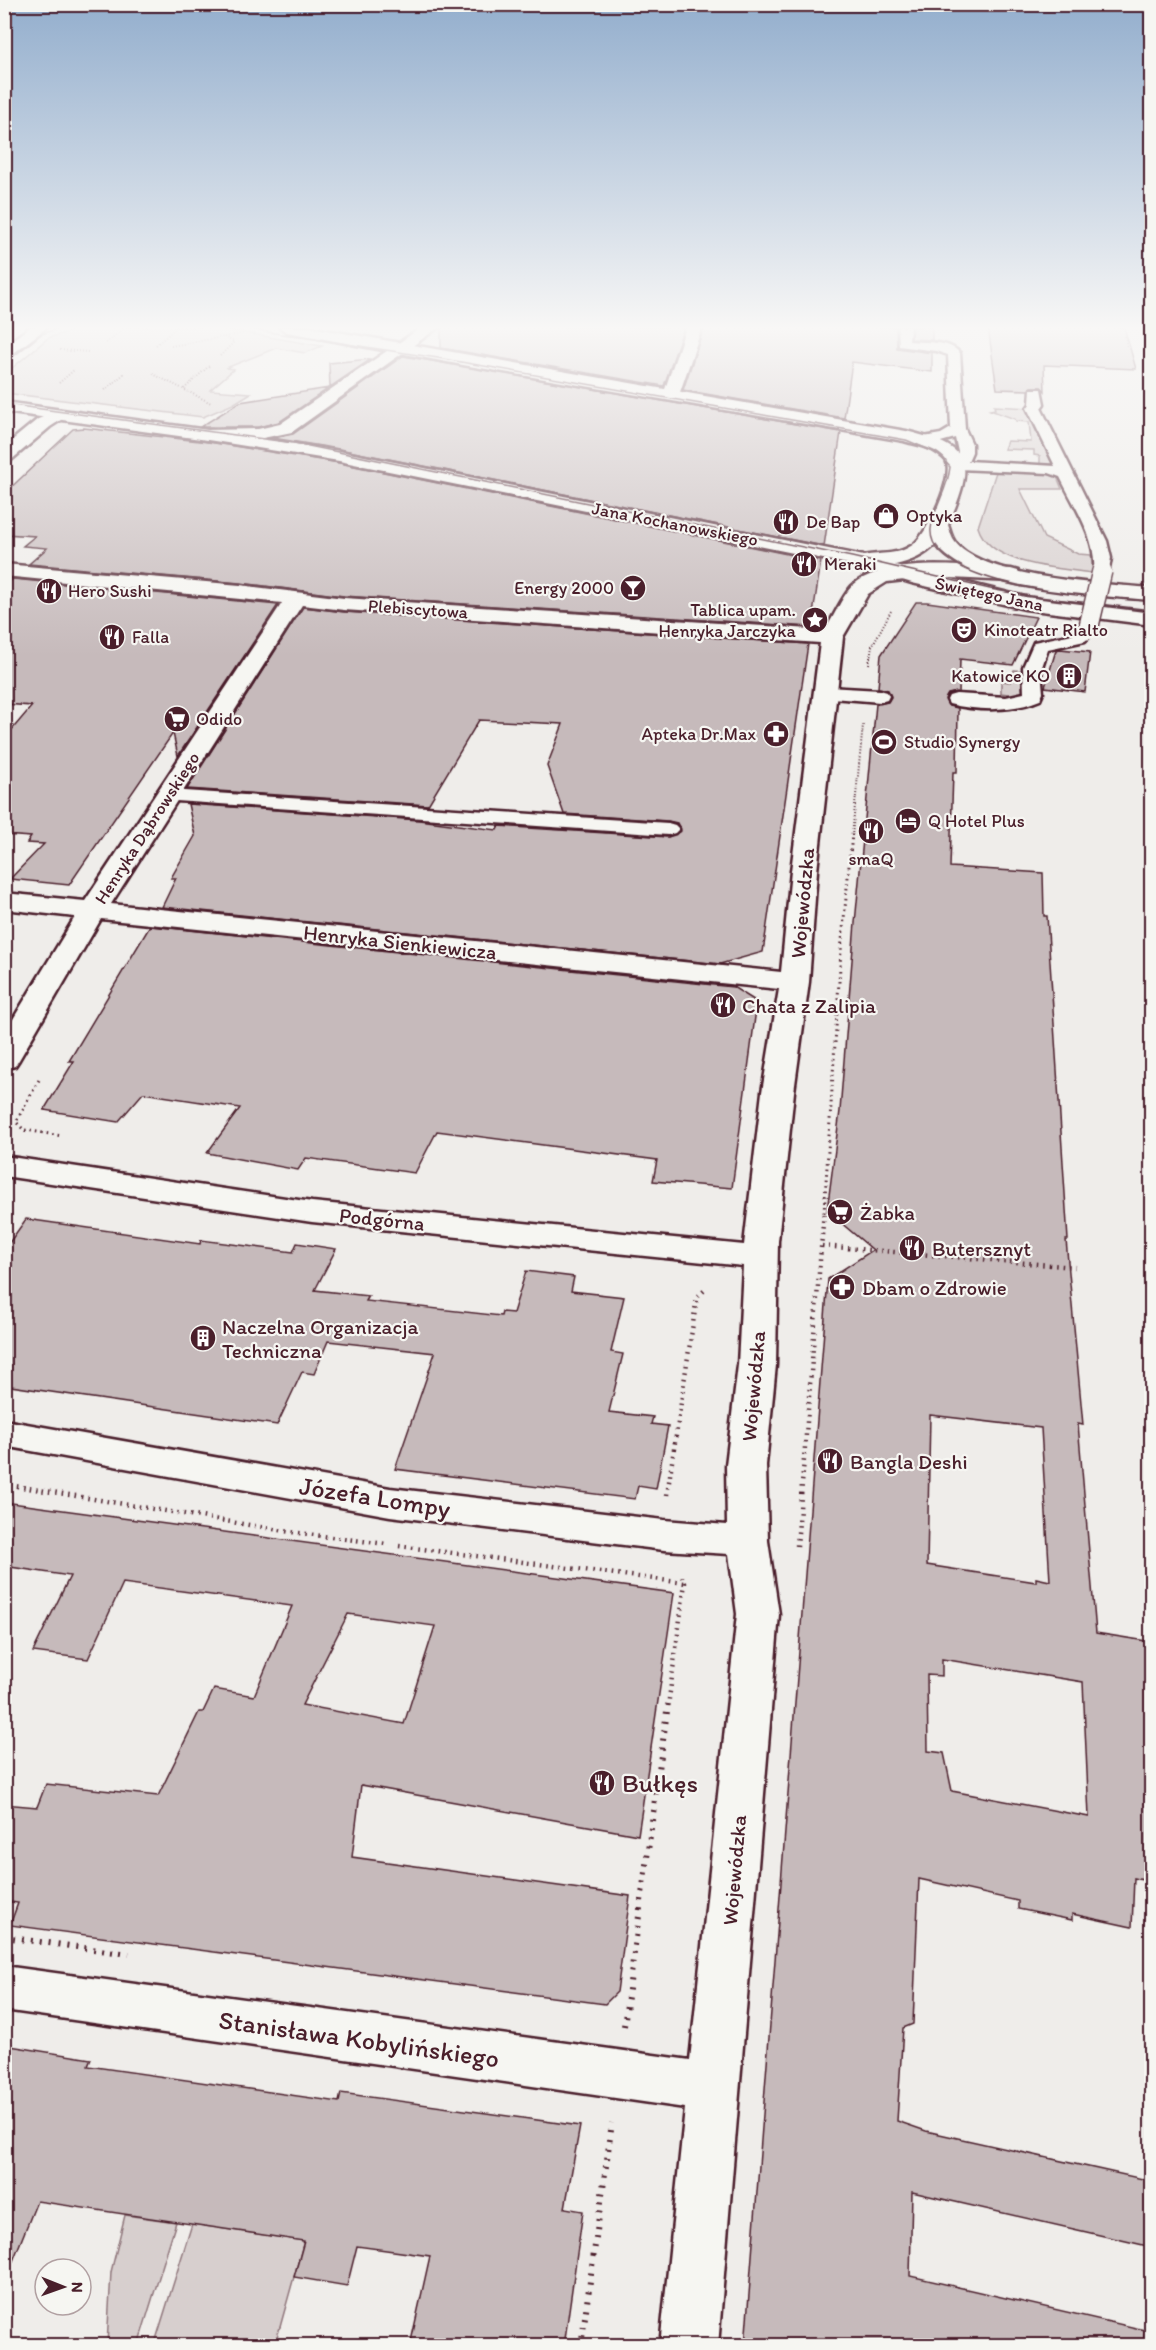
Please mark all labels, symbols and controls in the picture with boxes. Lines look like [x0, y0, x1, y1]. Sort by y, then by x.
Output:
street label: Jana Kochanowskiego [590, 497, 760, 551]
shop icon: Optyka [871, 501, 901, 531]
place label: Optyka [906, 505, 963, 527]
restaurant icon: De Bap [771, 507, 801, 537]
place label: De Bap [806, 511, 860, 533]
restaurant icon: Meraki [789, 549, 819, 579]
place label: Meraki [824, 553, 877, 575]
street label: Świętego Jana [933, 572, 1045, 616]
bar icon: Energy 2000 [618, 573, 648, 603]
restaurant icon: Hero Sushi [34, 576, 64, 606]
place label: Energy 2000 [514, 577, 614, 599]
place label: Hero Sushi [68, 580, 152, 602]
street label: Plebiscytowa [367, 595, 469, 624]
place label: Tablica upam. Henryka Jarczyka [658, 599, 797, 642]
place icon: Tablica upam. Henryka Jarczyka [800, 605, 830, 635]
theatre icon: Kinoteatr Rialto [949, 615, 979, 645]
place label: Kinoteatr Rialto [984, 619, 1108, 641]
restaurant icon: Falla [97, 622, 127, 652]
place label: Falla [132, 626, 169, 648]
building icon: Katowice KO [1054, 661, 1084, 691]
place label: Katowice KO [951, 665, 1050, 687]
supermarket icon: Odido [162, 704, 192, 734]
place label: Odido [196, 708, 242, 730]
pharmacy icon: Apteka Dr.Max [761, 719, 791, 749]
place label: Apteka Dr.Max [642, 723, 756, 745]
sports icon: Studio Synergy [869, 727, 899, 757]
place label: Studio Synergy [904, 731, 1021, 753]
street label: Henryka Dąbrowskiego [90, 748, 204, 908]
hotel icon: Q Hotel Plus [893, 806, 923, 836]
place label: Q Hotel Plus [928, 810, 1025, 832]
restaurant icon: smaQ [856, 816, 886, 846]
street label: Wojewódzka [785, 847, 819, 959]
place label: smaQ [849, 848, 893, 870]
street label: Henryka Sienkiewicza [302, 919, 498, 965]
restaurant icon: Chata z Zalipia [708, 990, 738, 1020]
place label: Chata z Zalipia [742, 993, 876, 1018]
supermarket icon: Żabka [825, 1197, 855, 1227]
place label: Żabka [860, 1200, 915, 1225]
street label: Podgórna [338, 1202, 426, 1236]
restaurant icon: Butersznyt [897, 1233, 927, 1263]
place label: Butersznyt [932, 1236, 1031, 1261]
pharmacy icon: Dbam o Zdrowie [827, 1272, 857, 1302]
place label: Dbam o Zdrowie [862, 1275, 1007, 1300]
place label: Naczelna Organizacja Techniczna [222, 1314, 419, 1363]
building icon: Naczelna Organizacja Techniczna [188, 1323, 218, 1353]
street label: Wojewódzka [736, 1330, 770, 1442]
restaurant icon: Bangla Deshi [815, 1446, 845, 1476]
place label: Bangla Deshi [850, 1449, 968, 1474]
street label: Józefa Lompy [297, 1469, 453, 1525]
place label: Bułkęs [622, 1767, 698, 1799]
restaurant icon: Bułkęs [587, 1768, 617, 1798]
street label: Wojewódzka [717, 1814, 751, 1926]
street label: Stanisława Kobylińskiego [217, 2003, 501, 2075]
north arrow [33, 2257, 93, 2317]
text: N [68, 2282, 87, 2293]

